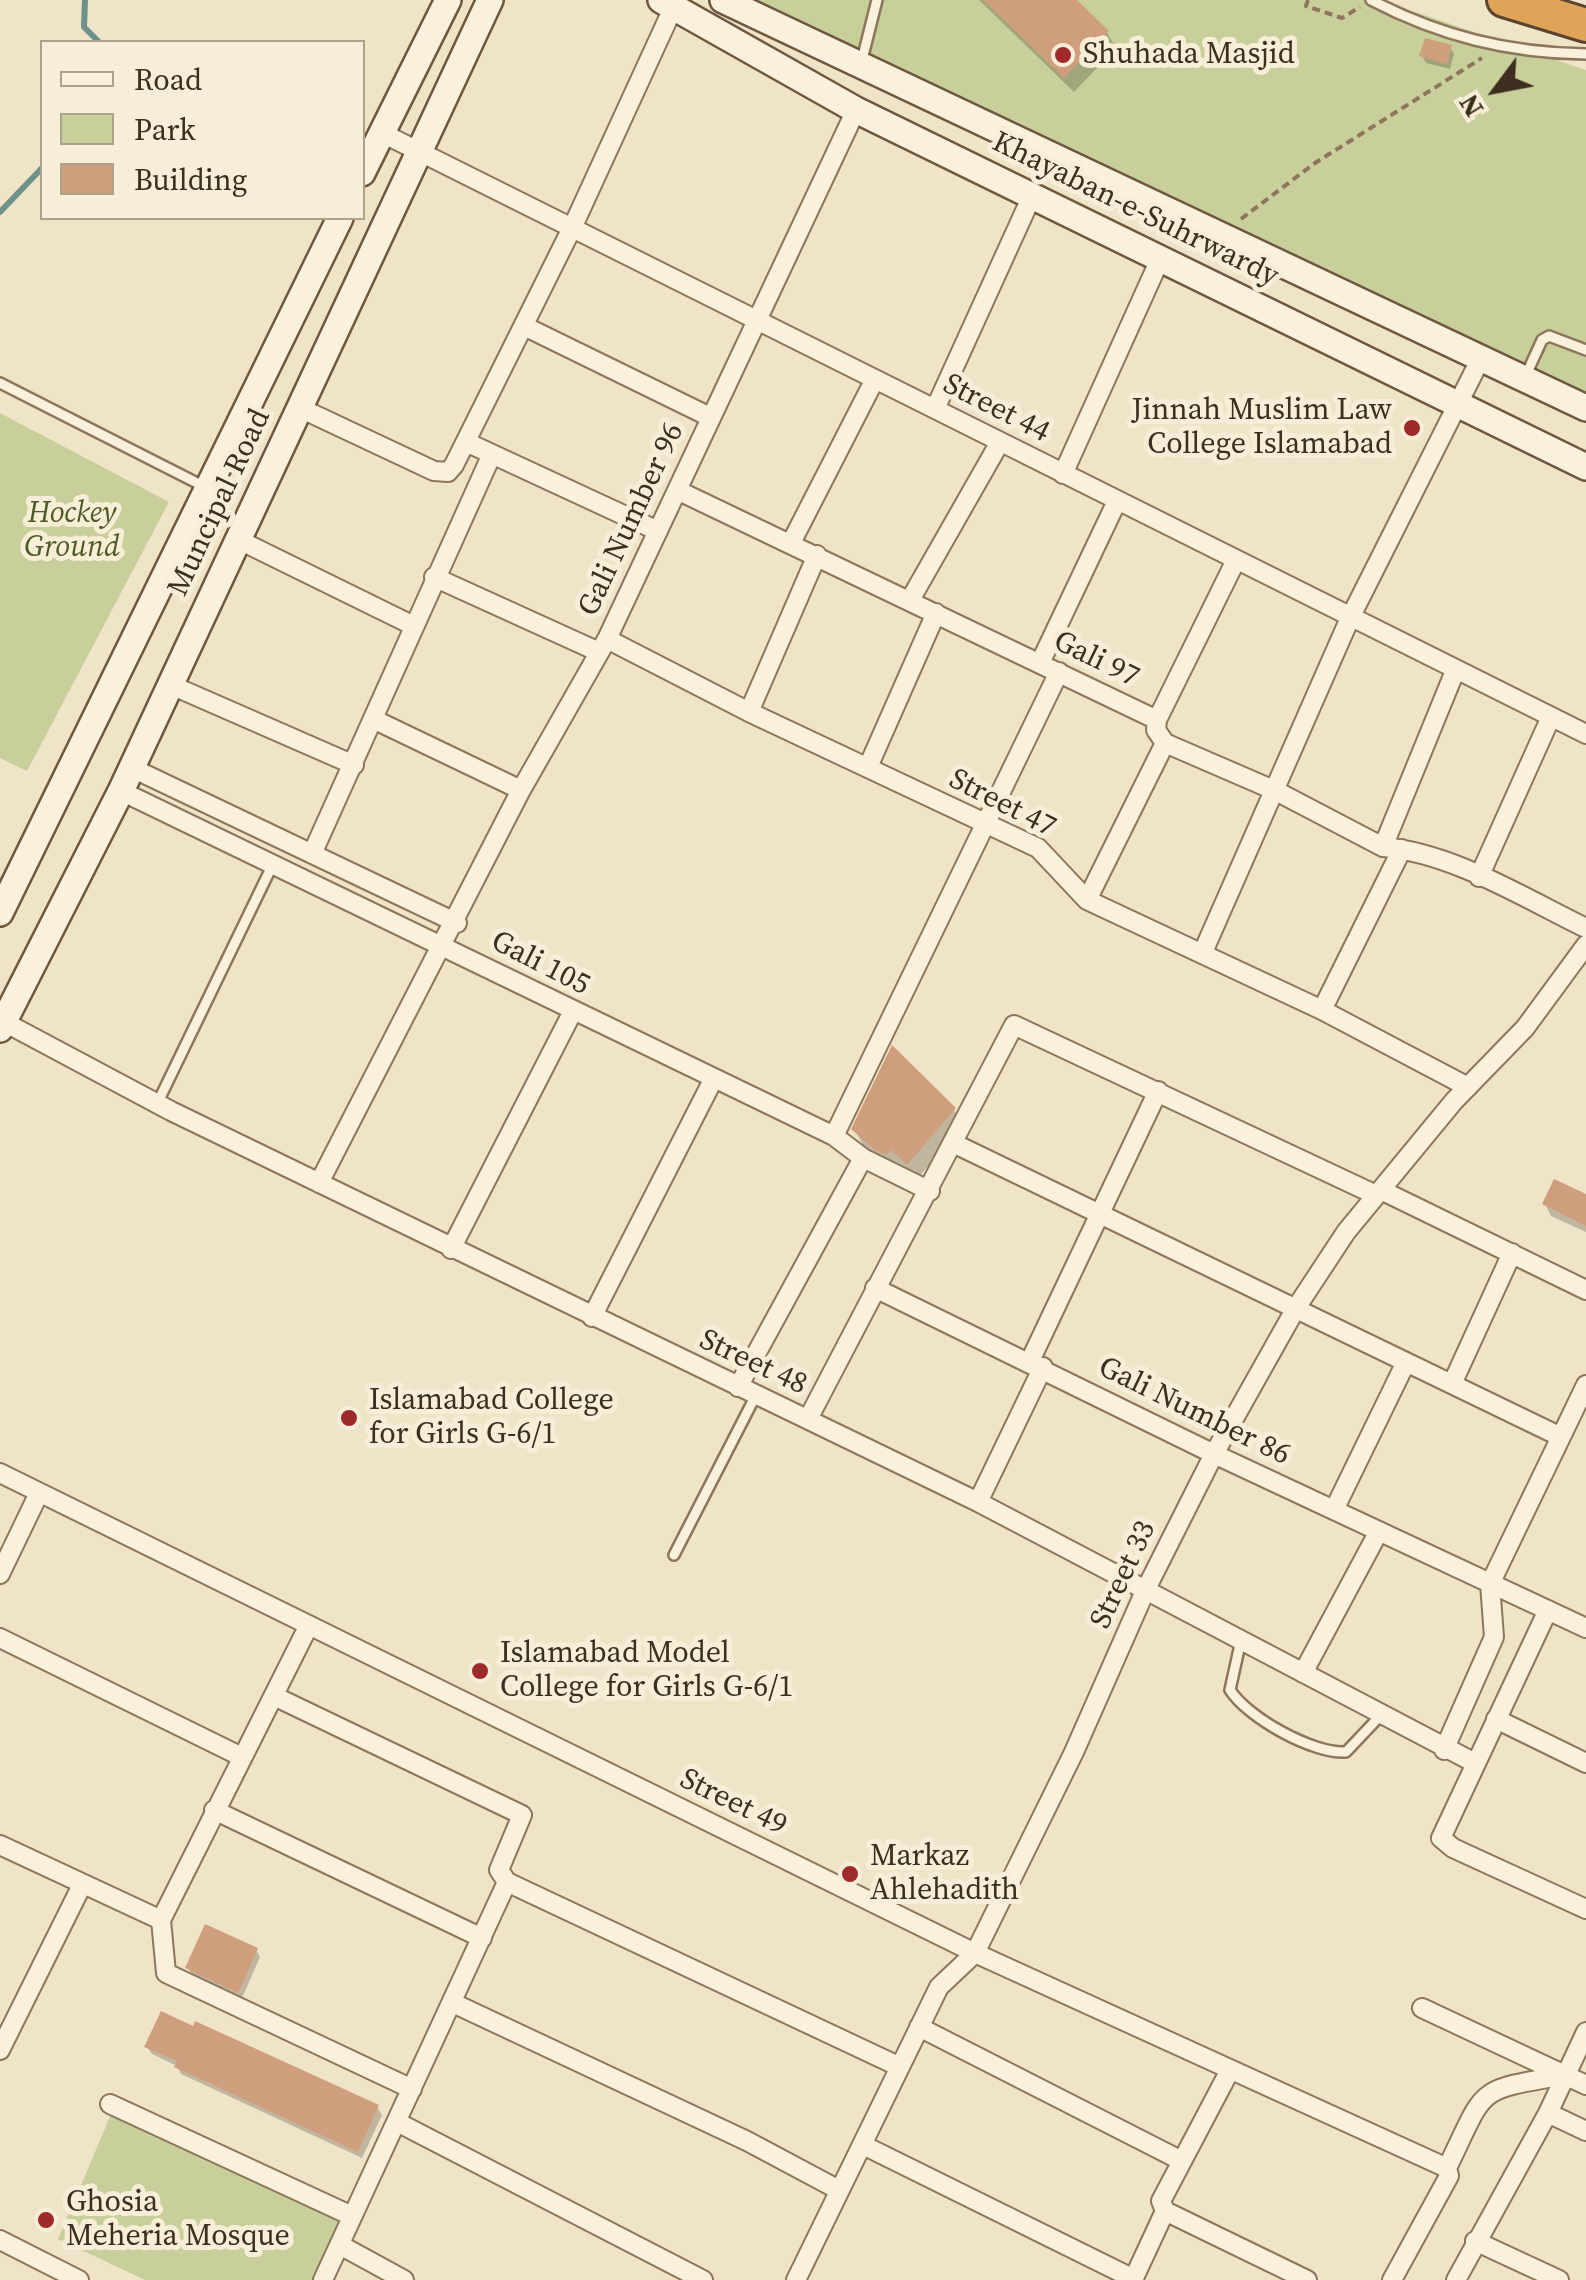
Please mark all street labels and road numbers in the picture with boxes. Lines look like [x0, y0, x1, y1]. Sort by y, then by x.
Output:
street label: Khayaban-e-Suhrwardy [986, 125, 1284, 295]
street label: Street 44 [937, 367, 1055, 451]
street label: Muncipal Road [161, 404, 279, 602]
street label: Gali Number 96 [572, 418, 692, 622]
street label: Gali 97 [1047, 624, 1145, 696]
street label: Street 47 [943, 762, 1061, 846]
street label: Gali 105 [485, 924, 595, 1004]
street label: Street 48 [693, 1322, 813, 1404]
street label: Gali Number 86 [1092, 1350, 1296, 1474]
street label: Street 33 [1083, 1515, 1165, 1635]
street label: Street 49 [674, 1762, 792, 1844]

